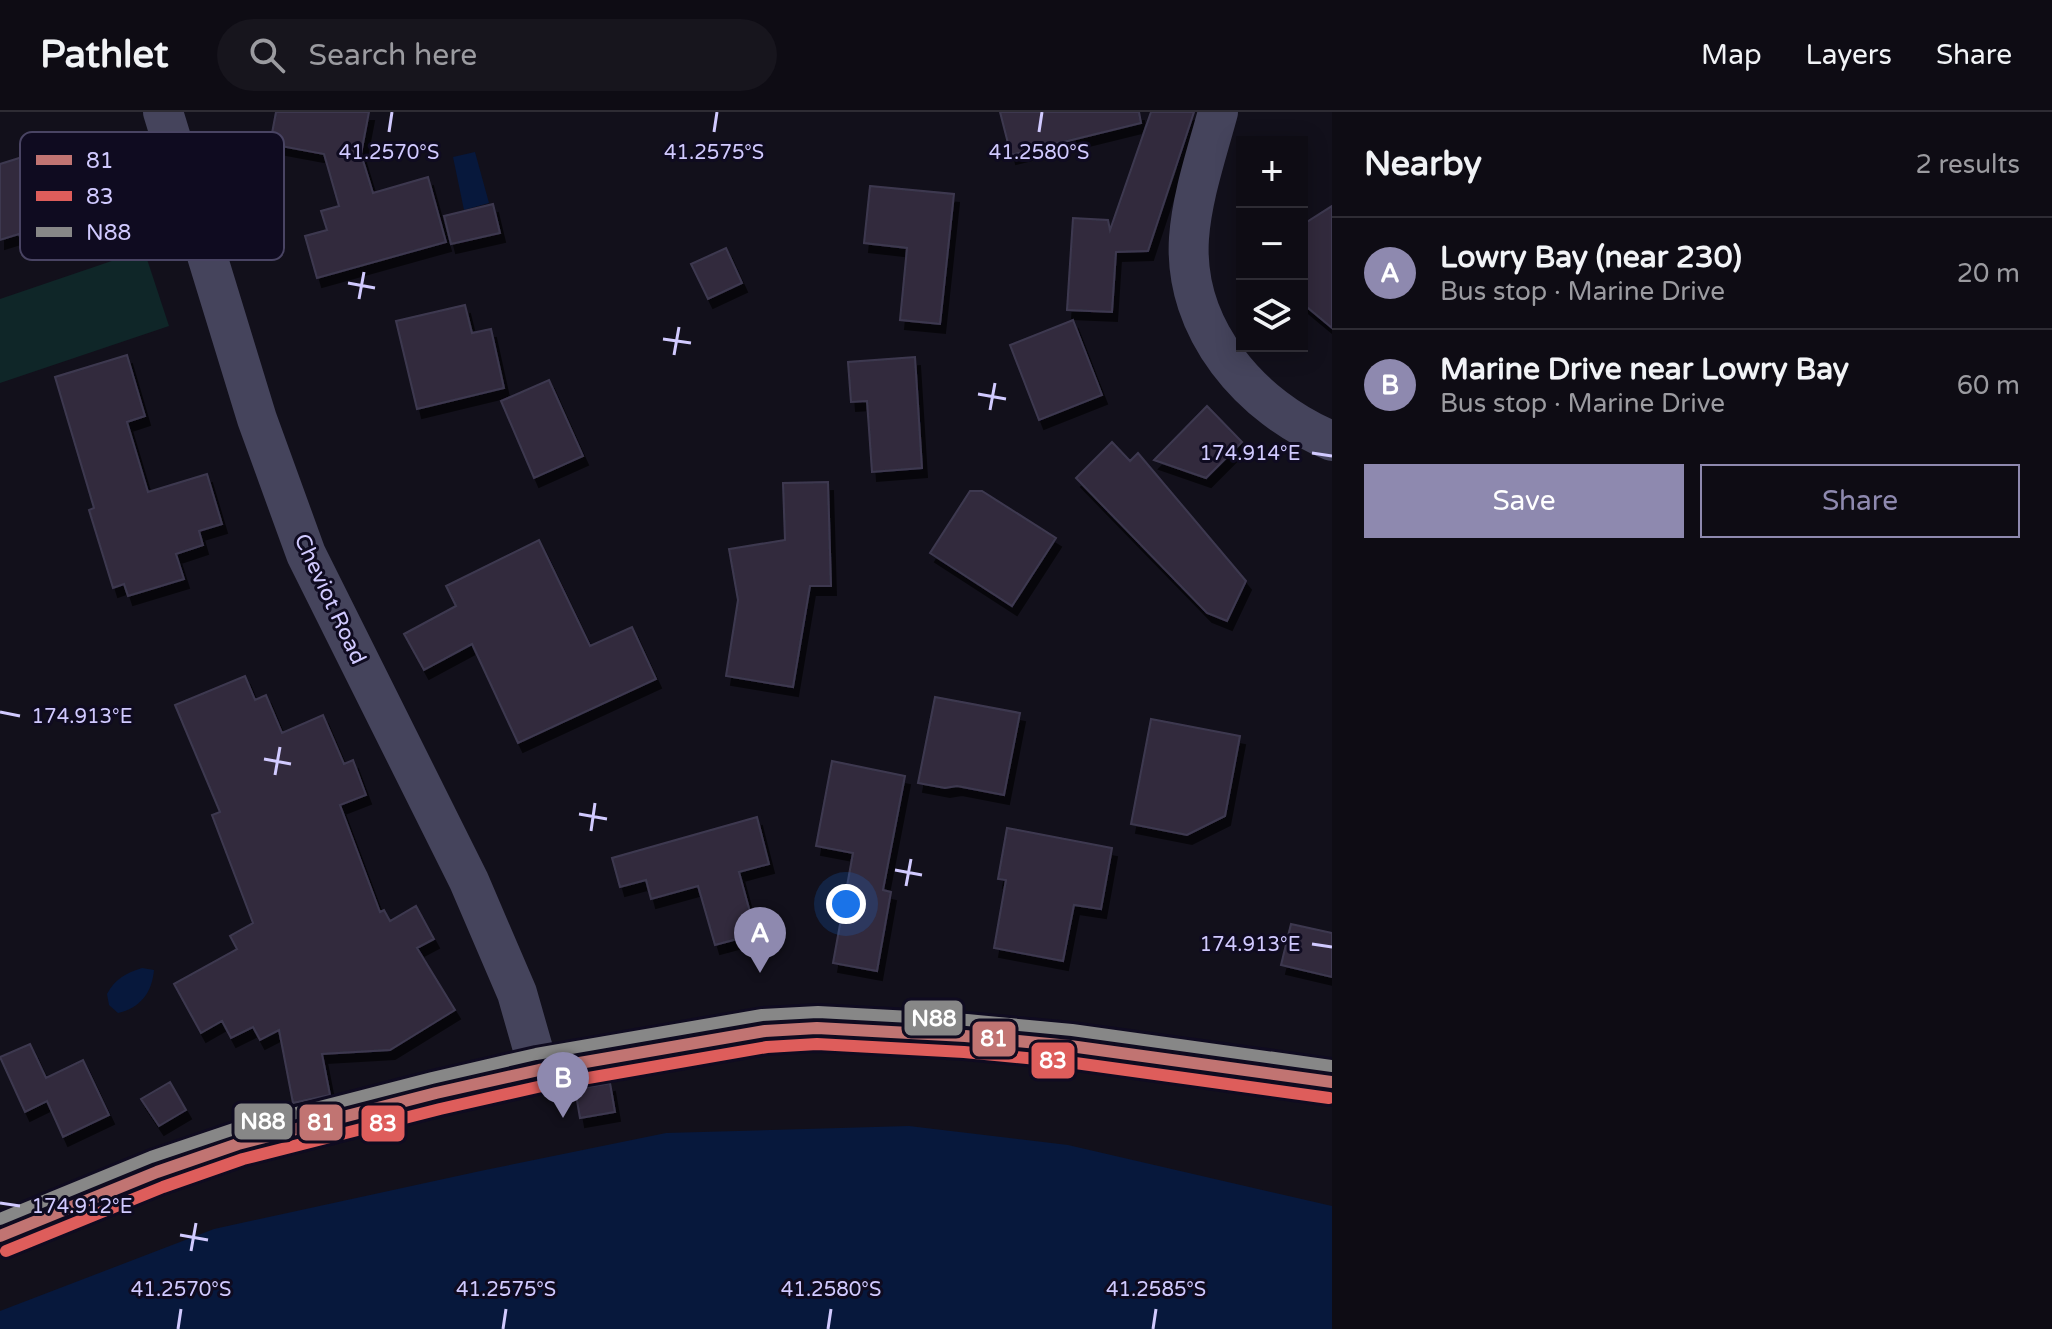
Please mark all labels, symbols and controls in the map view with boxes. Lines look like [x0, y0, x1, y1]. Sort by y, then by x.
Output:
search box [217, 19, 777, 91]
text: Pathlet [40, 32, 169, 78]
icon: search [245, 33, 289, 77]
text: Search here [309, 37, 477, 74]
text: Map [1701, 38, 1762, 72]
text: Layers [1806, 38, 1892, 72]
text: Share [1936, 38, 2012, 72]
legend [20, 132, 284, 260]
map controls [1236, 136, 1308, 352]
button: + [1236, 136, 1308, 208]
text: 41.2570°S [339, 141, 439, 165]
text: 41.2575°S [664, 141, 764, 165]
text: 41.2580°S [989, 141, 1089, 165]
text: Nearby [1364, 144, 1482, 185]
text: 81 [86, 148, 114, 174]
text: 2 results [1915, 149, 2020, 180]
text: 83 [86, 184, 114, 210]
button: − [1236, 208, 1308, 280]
text: N88 [86, 220, 131, 246]
text: Lowry Bay (near 230) [1440, 239, 1742, 276]
text: A [1380, 258, 1400, 289]
text: 20 m [1957, 258, 2020, 289]
text: Bus stop · Marine Drive [1440, 276, 1725, 307]
button: layers [1236, 280, 1308, 352]
text: Marine Drive near Lowry Bay [1440, 351, 1849, 388]
text: B [1381, 370, 1399, 401]
text: 60 m [1957, 370, 2020, 401]
text: Bus stop · Marine Drive [1440, 388, 1725, 419]
text: 174.914°E [1200, 442, 1300, 466]
button: Save [1364, 464, 1684, 538]
button: Share [1700, 464, 2020, 538]
street label: Cheviot Road [288, 530, 372, 668]
text: 174.913°E [32, 705, 132, 729]
your location [826, 884, 866, 924]
pin: A [734, 907, 786, 973]
text: 174.913°E [1200, 933, 1300, 957]
line badge: N88 [903, 999, 964, 1037]
text: N88 [911, 1006, 957, 1032]
line badge: 81 [971, 1020, 1017, 1058]
text: 81 [980, 1026, 1008, 1052]
line badge: 83 [1030, 1041, 1076, 1080]
text: 83 [1039, 1048, 1067, 1074]
pin: B [537, 1052, 589, 1118]
line badge: N88 [233, 1102, 294, 1141]
line badge: 81 [298, 1103, 344, 1142]
line badge: 83 [360, 1104, 406, 1143]
text: N88 [240, 1109, 286, 1135]
text: 81 [307, 1110, 335, 1136]
text: 83 [369, 1111, 397, 1137]
text: 174.912°E [32, 1195, 132, 1219]
text: 41.2570°S [131, 1278, 231, 1302]
text: 41.2575°S [456, 1278, 556, 1302]
text: 41.2580°S [781, 1278, 881, 1302]
text: 41.2585°S [1106, 1278, 1206, 1302]

